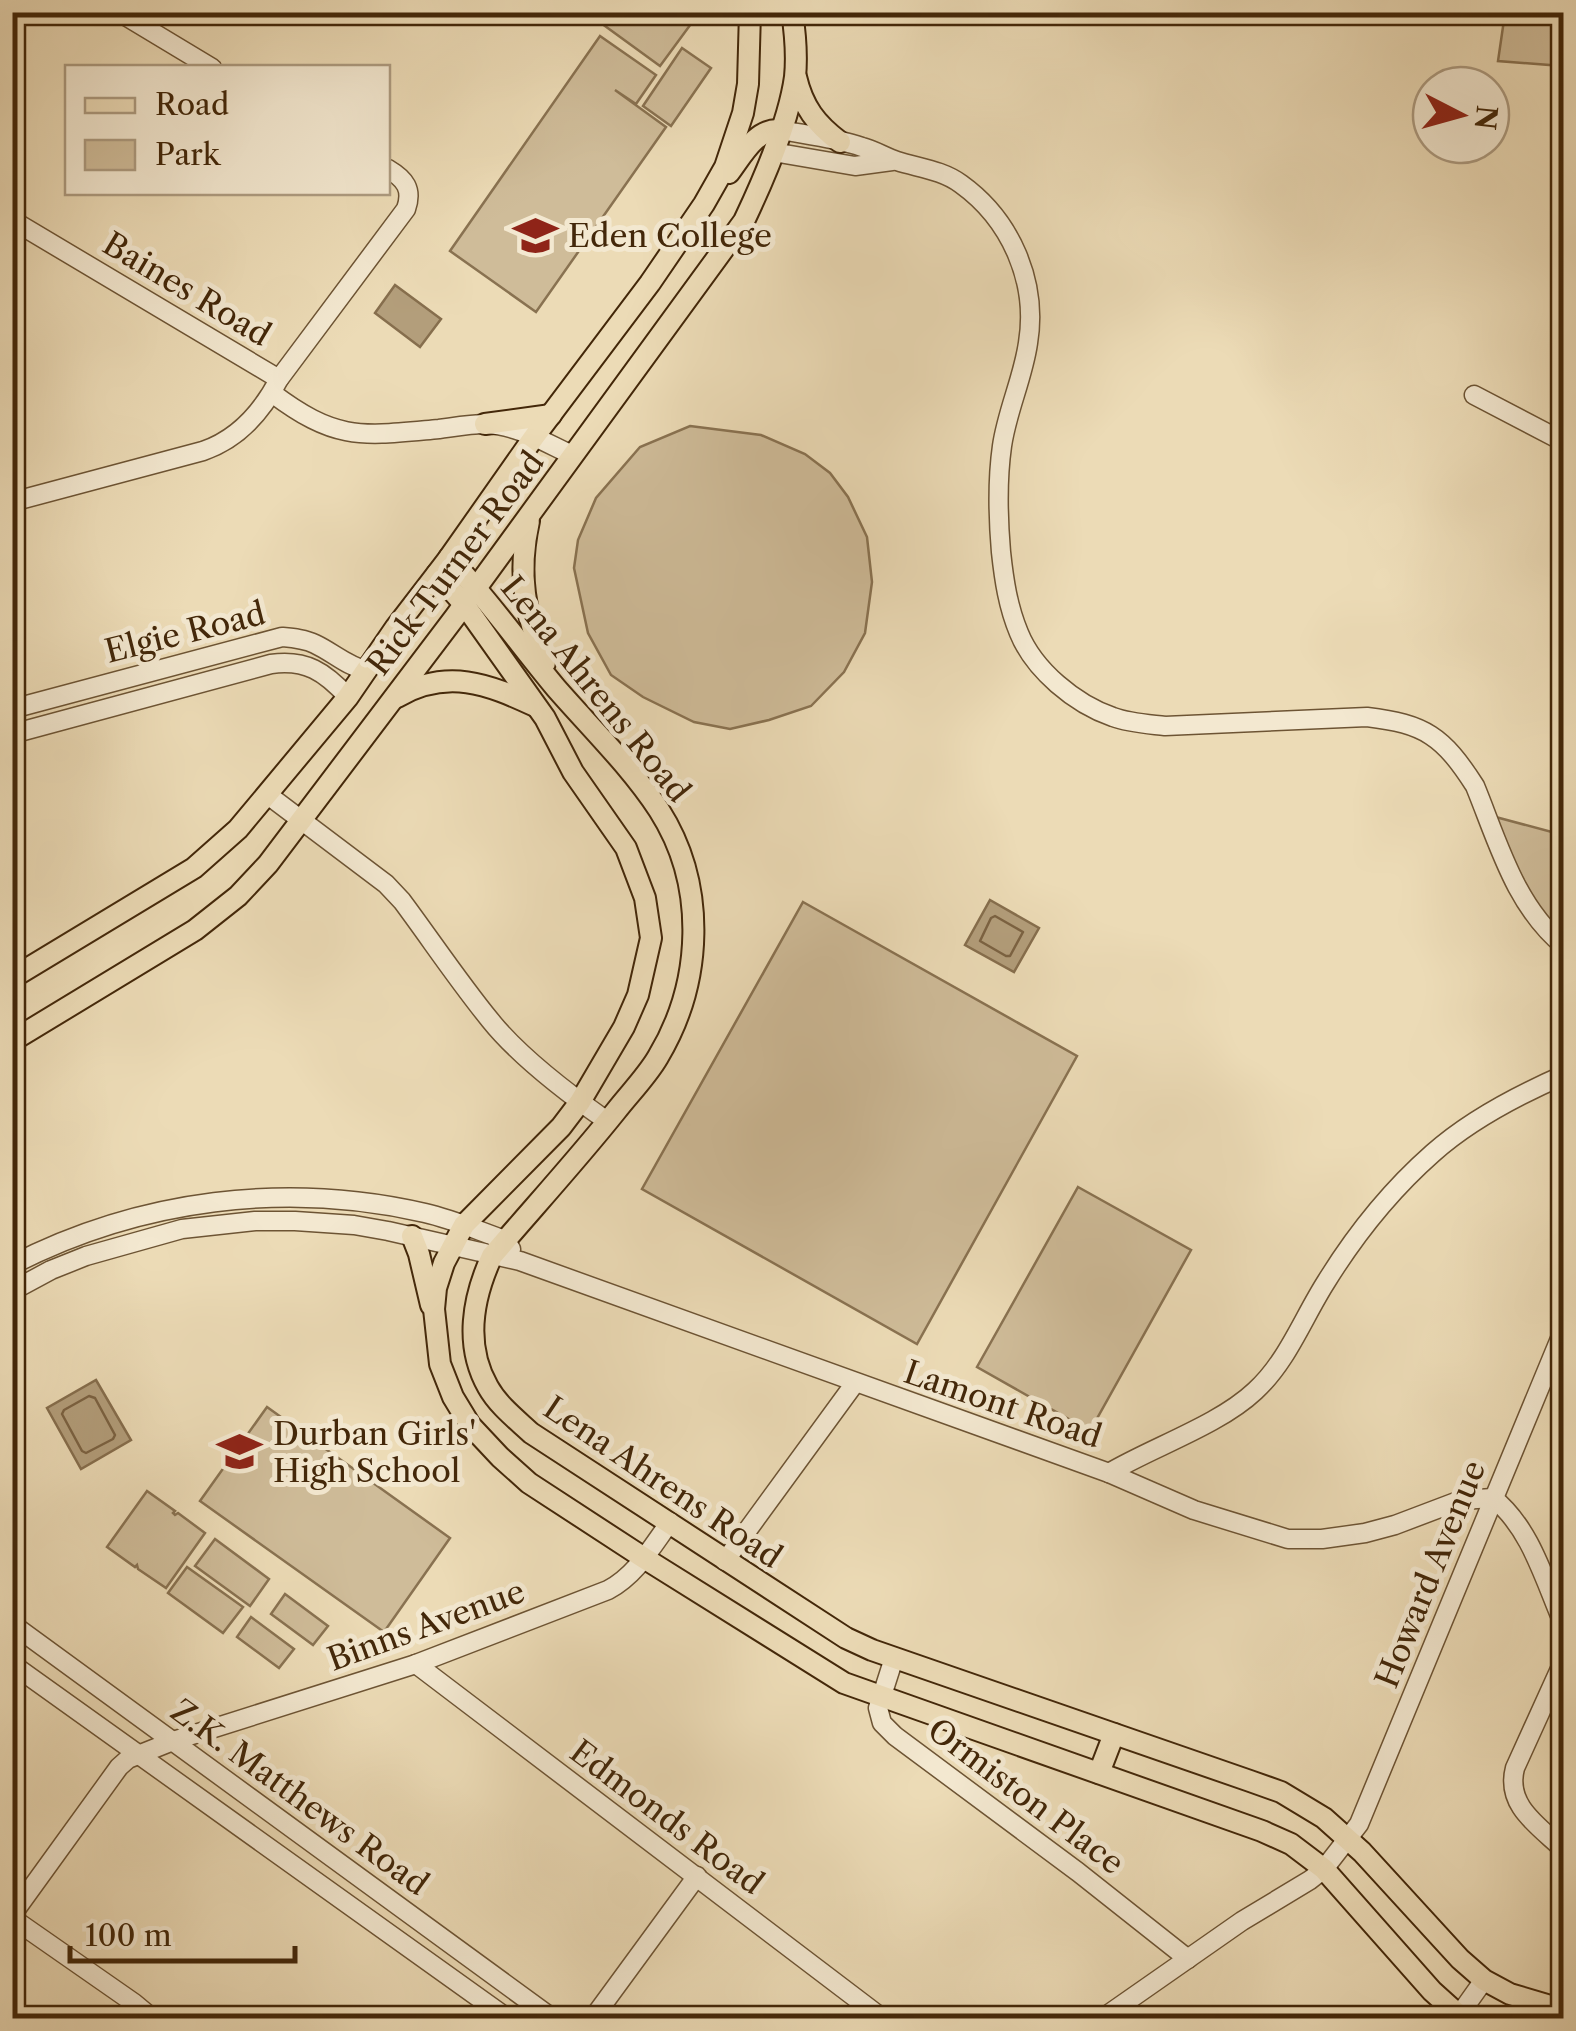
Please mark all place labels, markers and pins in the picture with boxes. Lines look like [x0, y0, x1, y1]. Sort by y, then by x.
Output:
school or university icon: Eden College [511, 211, 559, 259]
place label: Eden College [568, 216, 772, 255]
place label: Durban Girls' High School [273, 1414, 476, 1490]
school or university icon: Durban Girls' High School [216, 1427, 264, 1475]

